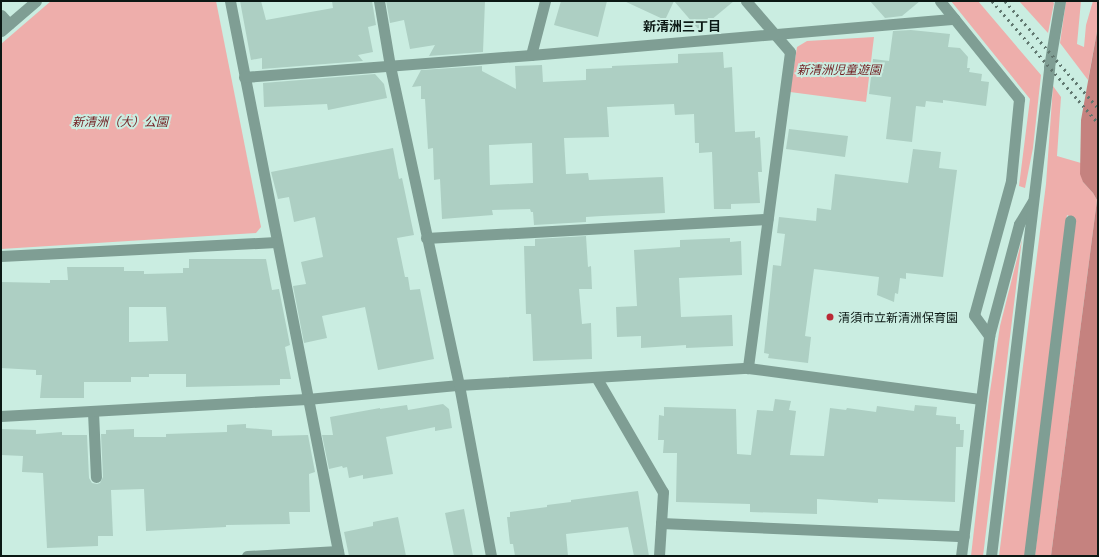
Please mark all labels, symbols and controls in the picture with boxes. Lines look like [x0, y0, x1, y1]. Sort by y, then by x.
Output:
district label: 新清洲三丁目 [643, 18, 721, 34]
park label: 新清洲児童遊園 [797, 62, 881, 76]
park label: 新清洲（大）公園 [72, 114, 168, 128]
place label: 清須市立新清洲保育園 [838, 310, 958, 324]
marker: 清須市立新清洲保育園 [825, 312, 835, 322]

